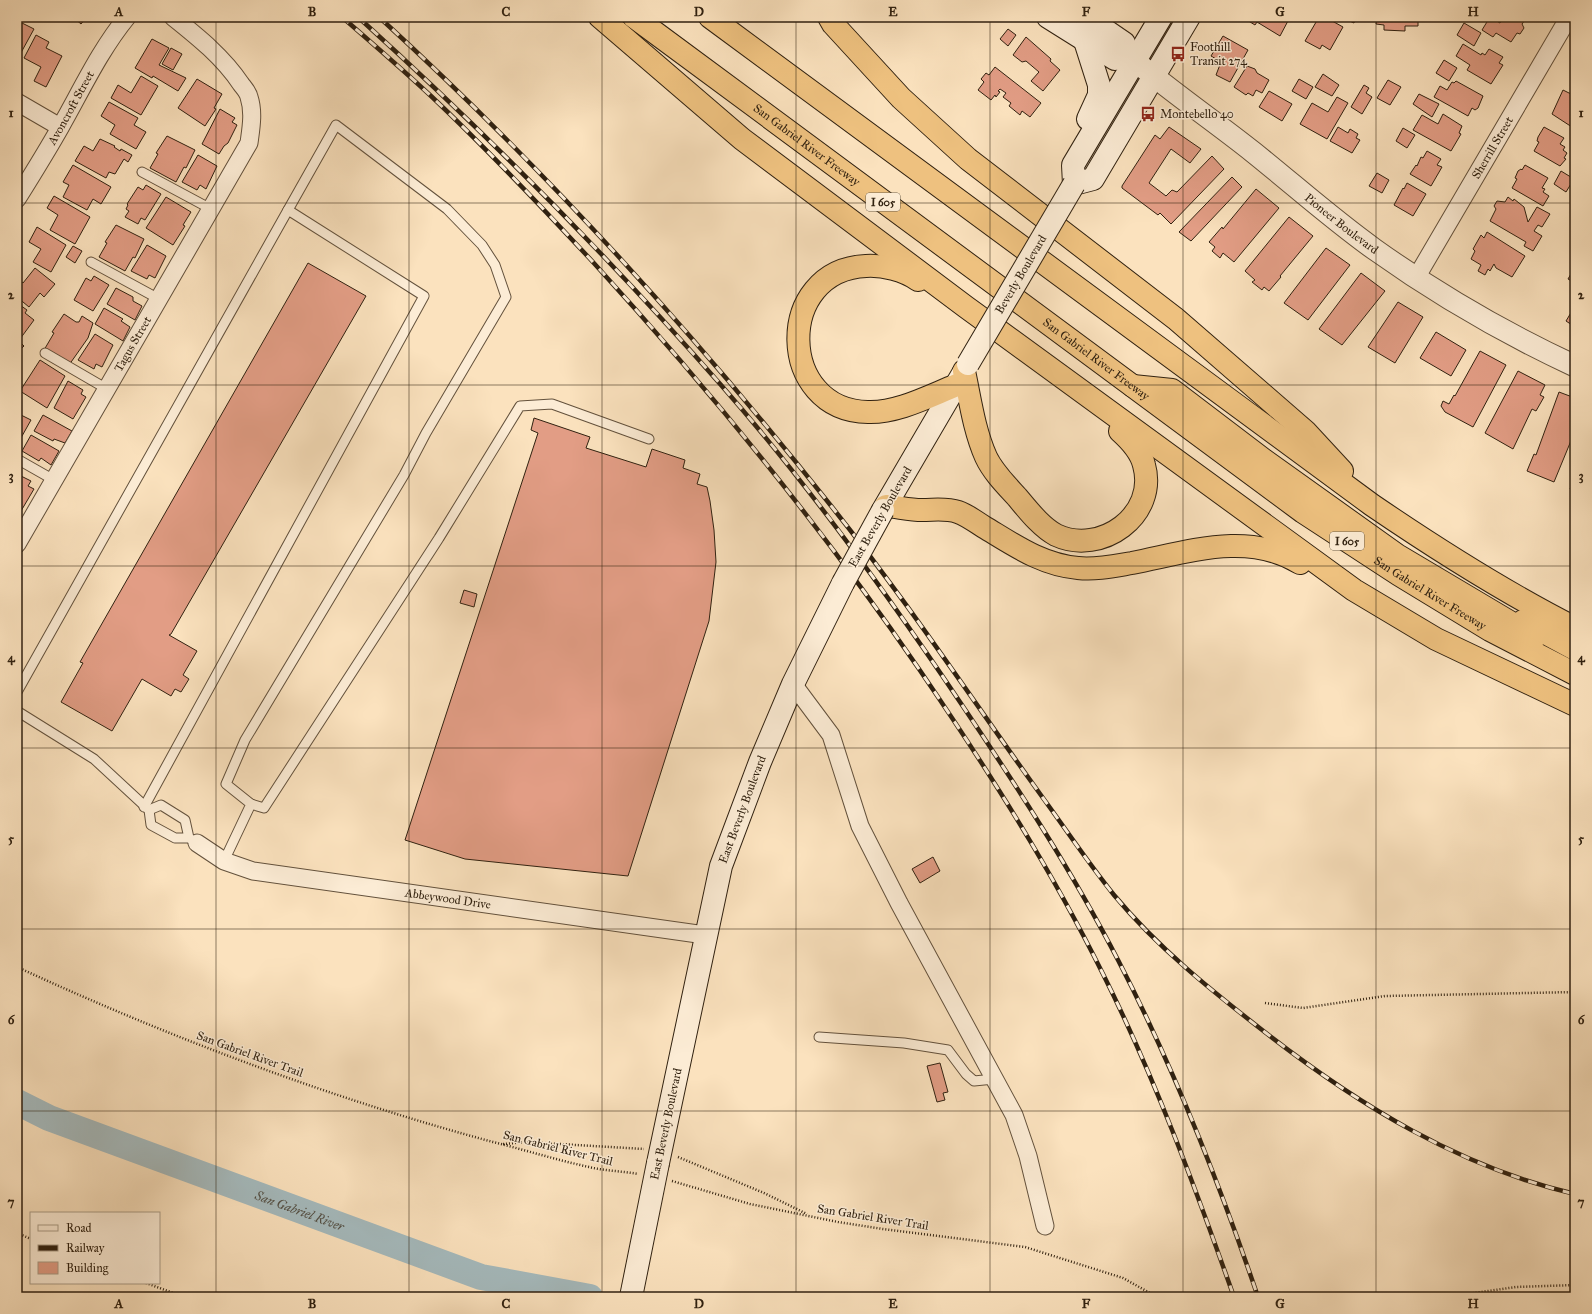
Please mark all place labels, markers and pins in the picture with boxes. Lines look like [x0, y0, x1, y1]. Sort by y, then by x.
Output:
place label: Foothill Transit 274 [1190, 40, 1247, 68]
bus stop icon: Foothill Transit 274 [1169, 45, 1187, 63]
bus stop icon: Montebello 40 [1139, 105, 1157, 123]
place label: Montebello 40 [1160, 107, 1234, 121]

